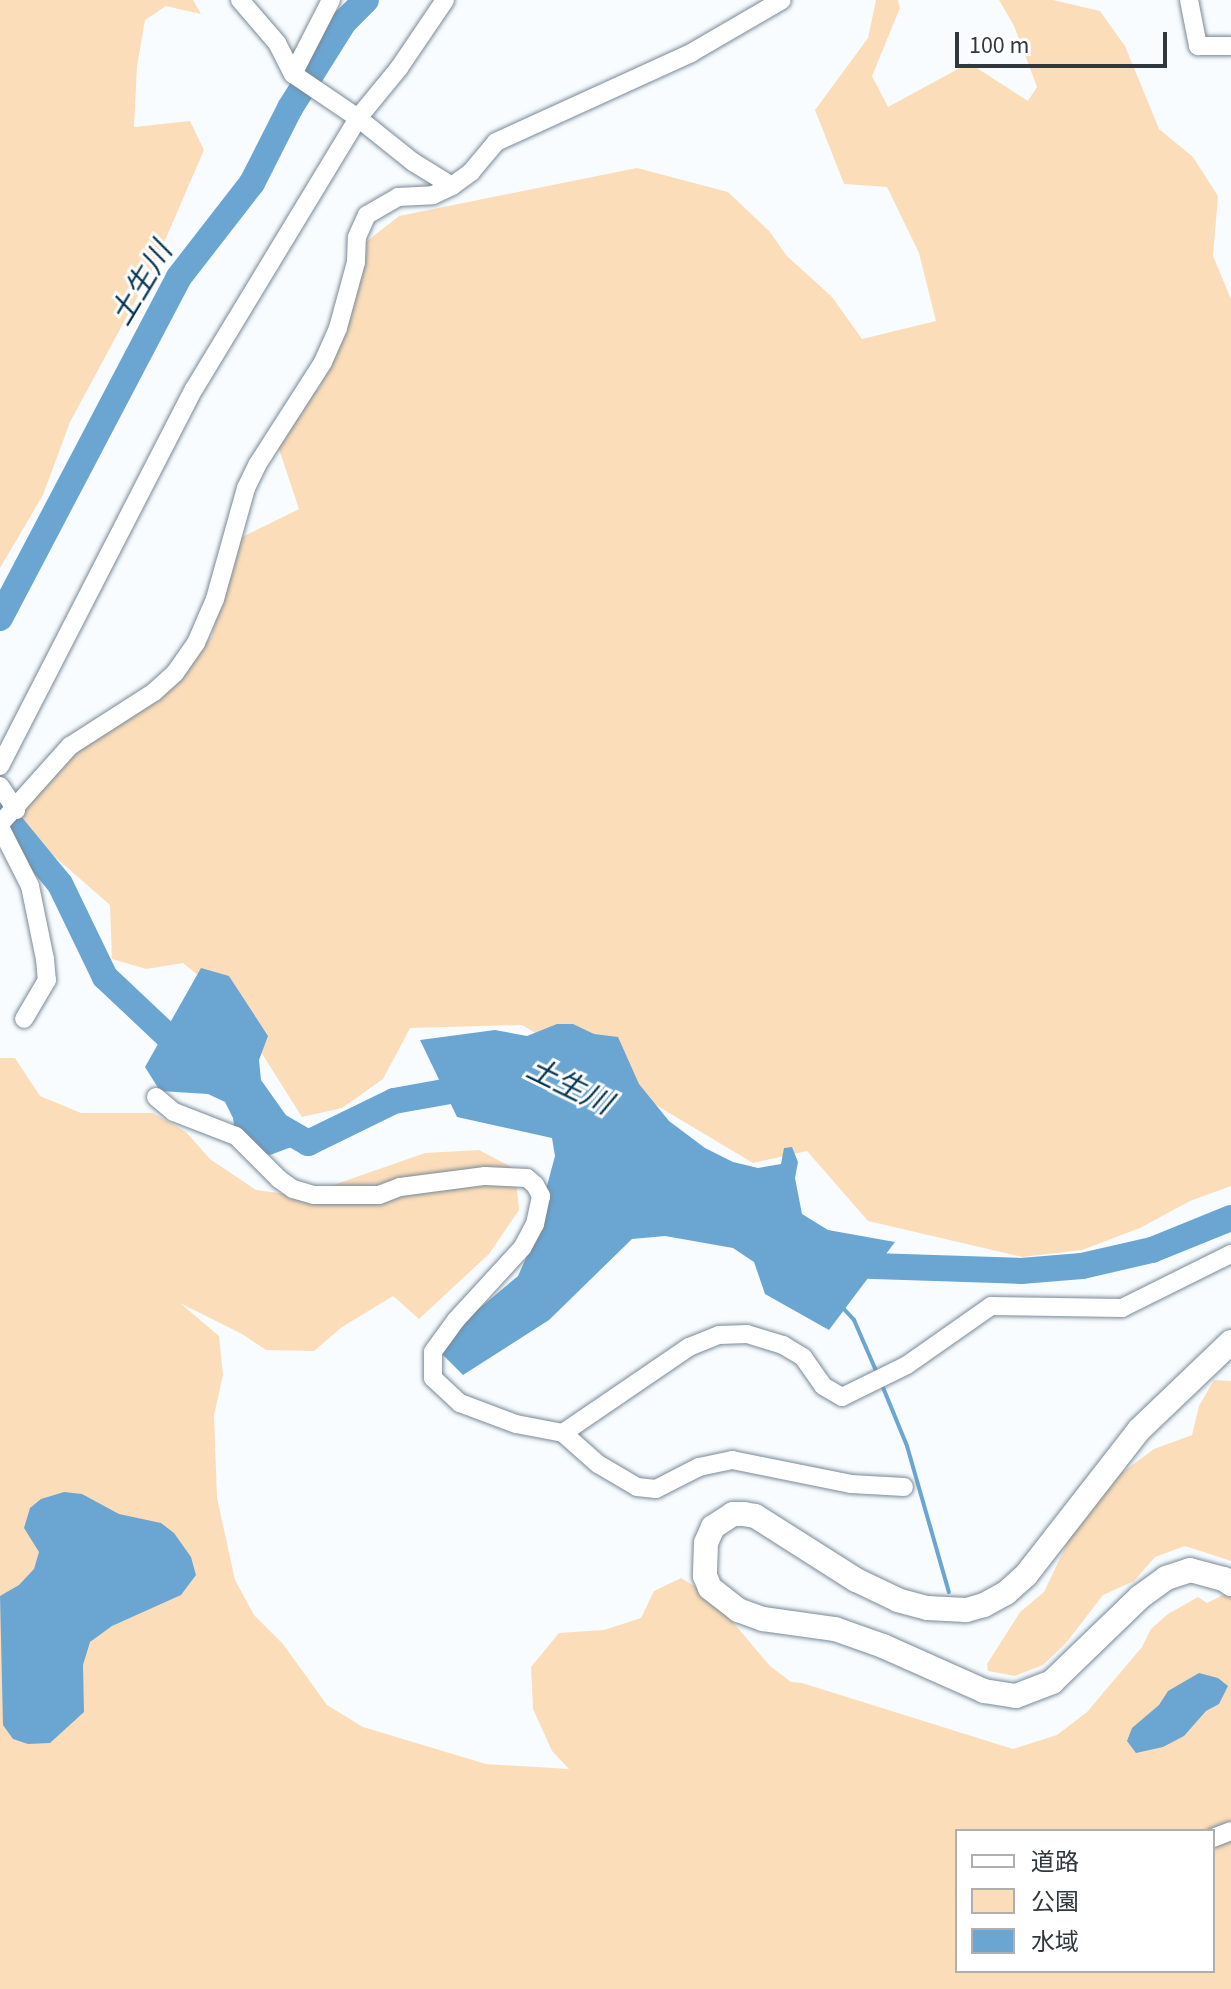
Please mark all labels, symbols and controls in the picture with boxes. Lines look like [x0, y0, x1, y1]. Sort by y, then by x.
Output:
scale bar [959, 16, 1171, 66]
text: 100 m [969, 28, 1029, 63]
water label: 土生川 [103, 236, 181, 332]
water label: 土生川 [521, 1051, 617, 1123]
legend [955, 1829, 1215, 1973]
text: 道路 [1031, 1845, 1079, 1880]
text: 公園 [1031, 1885, 1079, 1920]
text: 水域 [1031, 1925, 1079, 1960]

